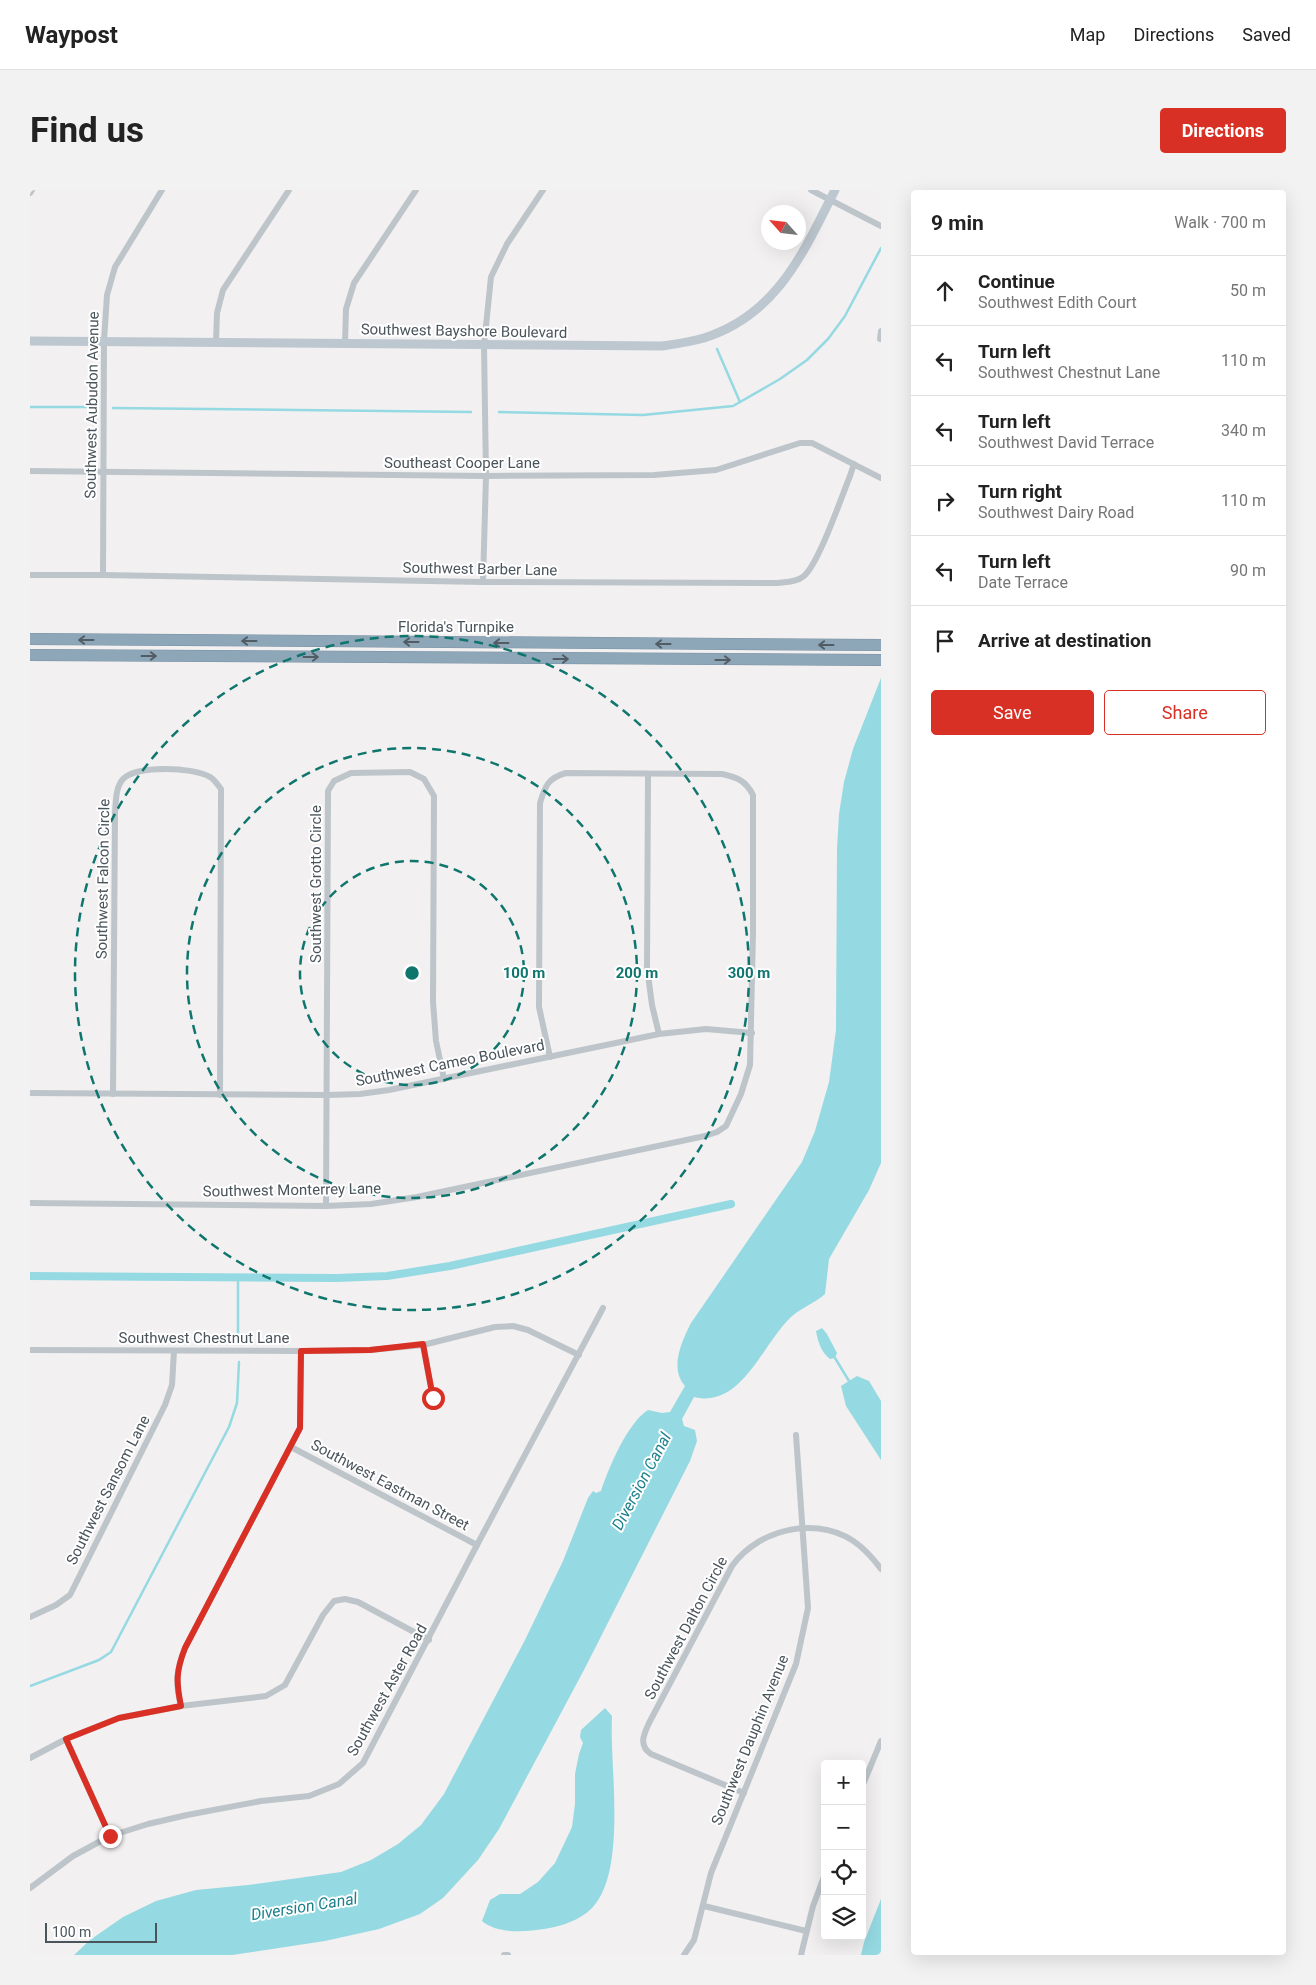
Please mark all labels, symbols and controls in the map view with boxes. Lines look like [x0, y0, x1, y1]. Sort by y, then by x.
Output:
text: Waypost [25, 21, 118, 49]
text: Map [1070, 24, 1105, 45]
text: Directions [1133, 24, 1214, 45]
text: Saved [1242, 24, 1291, 45]
button: Directions [1160, 108, 1286, 153]
text: Find us [30, 110, 144, 151]
north arrow [761, 205, 806, 250]
text: 9 min [931, 211, 984, 235]
text: Walk · 700 m [1174, 213, 1266, 232]
text: Continue [978, 270, 1055, 293]
icon: ahead [931, 277, 959, 305]
text: 50 m [1230, 281, 1266, 300]
text: Southwest Edith Court [978, 293, 1137, 312]
street label: Southwest Aubudon Avenue [81, 311, 103, 499]
street label: Southwest Bayshore Boulevard [361, 320, 567, 342]
text: Turn left [978, 340, 1051, 363]
icon: left [931, 347, 959, 375]
text: 110 m [1221, 351, 1266, 370]
text: Southwest Chestnut Lane [978, 363, 1160, 382]
text: Turn left [978, 410, 1051, 433]
icon: left [931, 417, 959, 445]
text: 340 m [1221, 421, 1266, 440]
text: Southwest David Terrace [978, 433, 1154, 452]
street label: Southeast Cooper Lane [384, 454, 540, 472]
text: Turn right [978, 480, 1062, 503]
icon: right [931, 487, 959, 515]
text: 110 m [1221, 491, 1266, 510]
text: Southwest Dairy Road [978, 503, 1134, 522]
text: Turn left [978, 550, 1051, 573]
icon: left [931, 557, 959, 585]
street label: Southwest Barber Lane [402, 559, 558, 579]
text: 90 m [1230, 561, 1266, 580]
text: Date Terrace [978, 573, 1068, 592]
street label: Florida's Turnpike [398, 618, 514, 636]
icon: arrive [931, 627, 959, 655]
text: Arrive at destination [978, 629, 1151, 652]
one-way arrow [79, 635, 95, 644]
one-way arrow [241, 636, 258, 646]
one-way arrow [404, 637, 420, 647]
one-way arrow [493, 638, 510, 648]
one-way arrow [656, 639, 672, 649]
one-way arrow [818, 640, 834, 650]
one-way arrow [140, 651, 156, 661]
one-way arrow [303, 653, 319, 662]
one-way arrow [552, 654, 569, 664]
one-way arrow [715, 655, 731, 665]
button: Save [931, 690, 1094, 735]
button: Share [1104, 690, 1266, 735]
street label: Southwest Falcon Circle [93, 799, 113, 959]
street label: Southwest Grotto Circle [307, 805, 325, 963]
centre of rings [403, 964, 421, 982]
text: 100 m [503, 964, 545, 982]
text: 200 m [616, 964, 658, 982]
text: 300 m [728, 964, 770, 982]
street label: Southwest Cameo Boulevard [354, 1036, 546, 1090]
street label: Southwest Monterrey Lane [203, 1179, 381, 1201]
street label: Southwest Chestnut Lane [119, 1329, 289, 1347]
route start [422, 1387, 445, 1410]
street label: Southwest Sansom Lane [62, 1412, 154, 1568]
water label: Diversion Canal [608, 1429, 675, 1533]
street label: Southwest Eastman Street [308, 1436, 472, 1534]
street label: Southwest Dalton Circle [641, 1553, 731, 1703]
street label: Southwest Aster Road [343, 1621, 431, 1759]
street label: Southwest Dauphin Avenue [708, 1652, 792, 1828]
map controls [821, 1760, 866, 1940]
button: + [821, 1760, 866, 1805]
button: − [821, 1805, 866, 1850]
route end [99, 1825, 122, 1848]
button: locate [821, 1850, 866, 1895]
water label: Diversion Canal [250, 1889, 359, 1924]
button: layers [821, 1895, 866, 1940]
scale bar [45, 1920, 158, 1943]
text: 100 m [52, 1924, 91, 1940]

